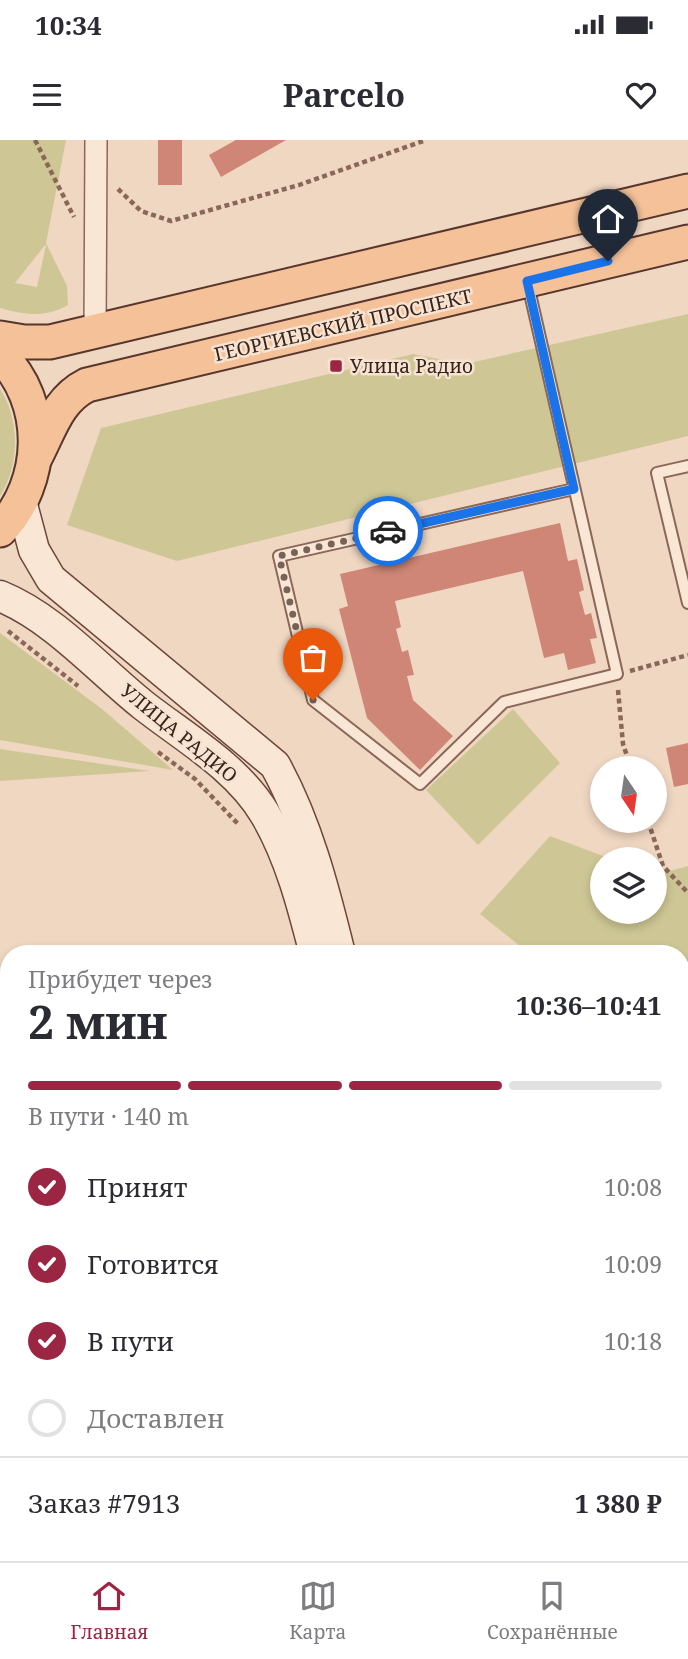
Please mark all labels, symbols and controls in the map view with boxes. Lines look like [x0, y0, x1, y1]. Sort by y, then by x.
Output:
text: 10:34 [35, 7, 102, 43]
text: Parcelo [283, 73, 405, 116]
icon: menu [28, 76, 66, 114]
icon: heart [622, 76, 660, 114]
pin [578, 189, 638, 261]
icon: home [589, 200, 627, 238]
street label: ГЕОРГИЕВСКИЙ ПРОСПЕКТ [212, 283, 475, 367]
place label: Улица Радио [350, 353, 473, 379]
marker: Улица Радио [328, 358, 344, 374]
courier [353, 496, 423, 566]
icon: car [369, 512, 407, 550]
pin [283, 628, 343, 700]
icon: bag [294, 639, 332, 677]
street label: УЛИЦА РАДИО [115, 678, 243, 788]
north arrow [590, 756, 667, 833]
map controls [590, 756, 667, 924]
button: layers [590, 847, 667, 924]
text: Прибудет через [28, 963, 212, 995]
text: 10:36–10:41 [516, 987, 662, 1023]
text: 2 мин [28, 990, 167, 1052]
text: В пути · 140 m [28, 1100, 189, 1132]
icon: check [28, 1168, 66, 1206]
text: Принят [87, 1169, 188, 1205]
text: 10:08 [604, 1171, 662, 1203]
icon: check [28, 1245, 66, 1283]
text: Готовится [87, 1246, 219, 1282]
text: 10:09 [604, 1248, 662, 1280]
icon: check [28, 1322, 66, 1360]
text: В пути [87, 1323, 174, 1359]
text: 10:18 [604, 1325, 662, 1357]
text: Доставлен [87, 1400, 224, 1436]
text: Заказ #7913 [28, 1485, 180, 1521]
text: 1 380 ₽ [574, 1485, 662, 1521]
tab: Главная [70, 1577, 148, 1645]
tab: Карта [289, 1577, 346, 1645]
tab: Сохранённые [487, 1577, 618, 1645]

